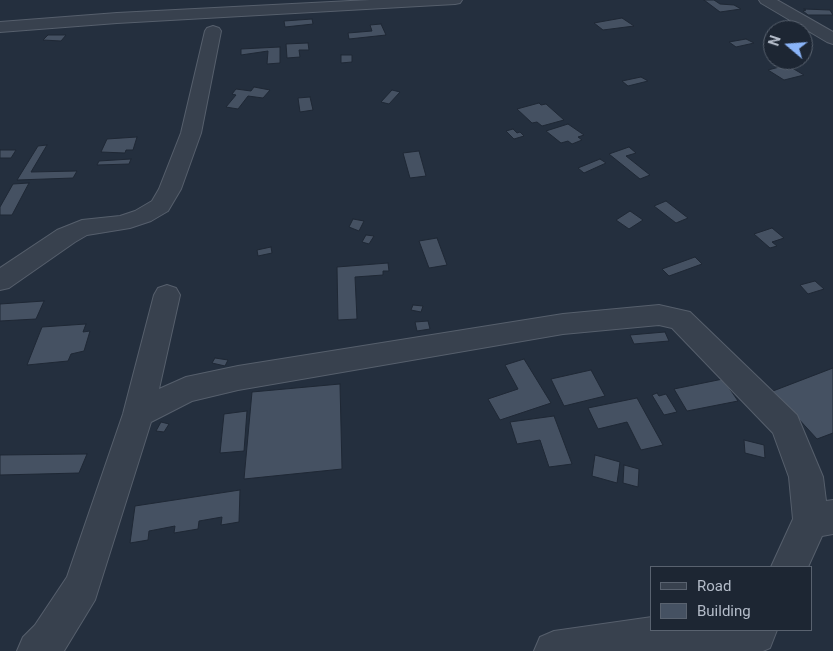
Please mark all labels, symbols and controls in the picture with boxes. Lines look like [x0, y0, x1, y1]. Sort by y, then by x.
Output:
north arrow [763, 20, 813, 70]
text: N [766, 34, 784, 48]
legend [650, 566, 813, 631]
text: Road [697, 577, 731, 595]
text: Building [697, 602, 751, 620]

